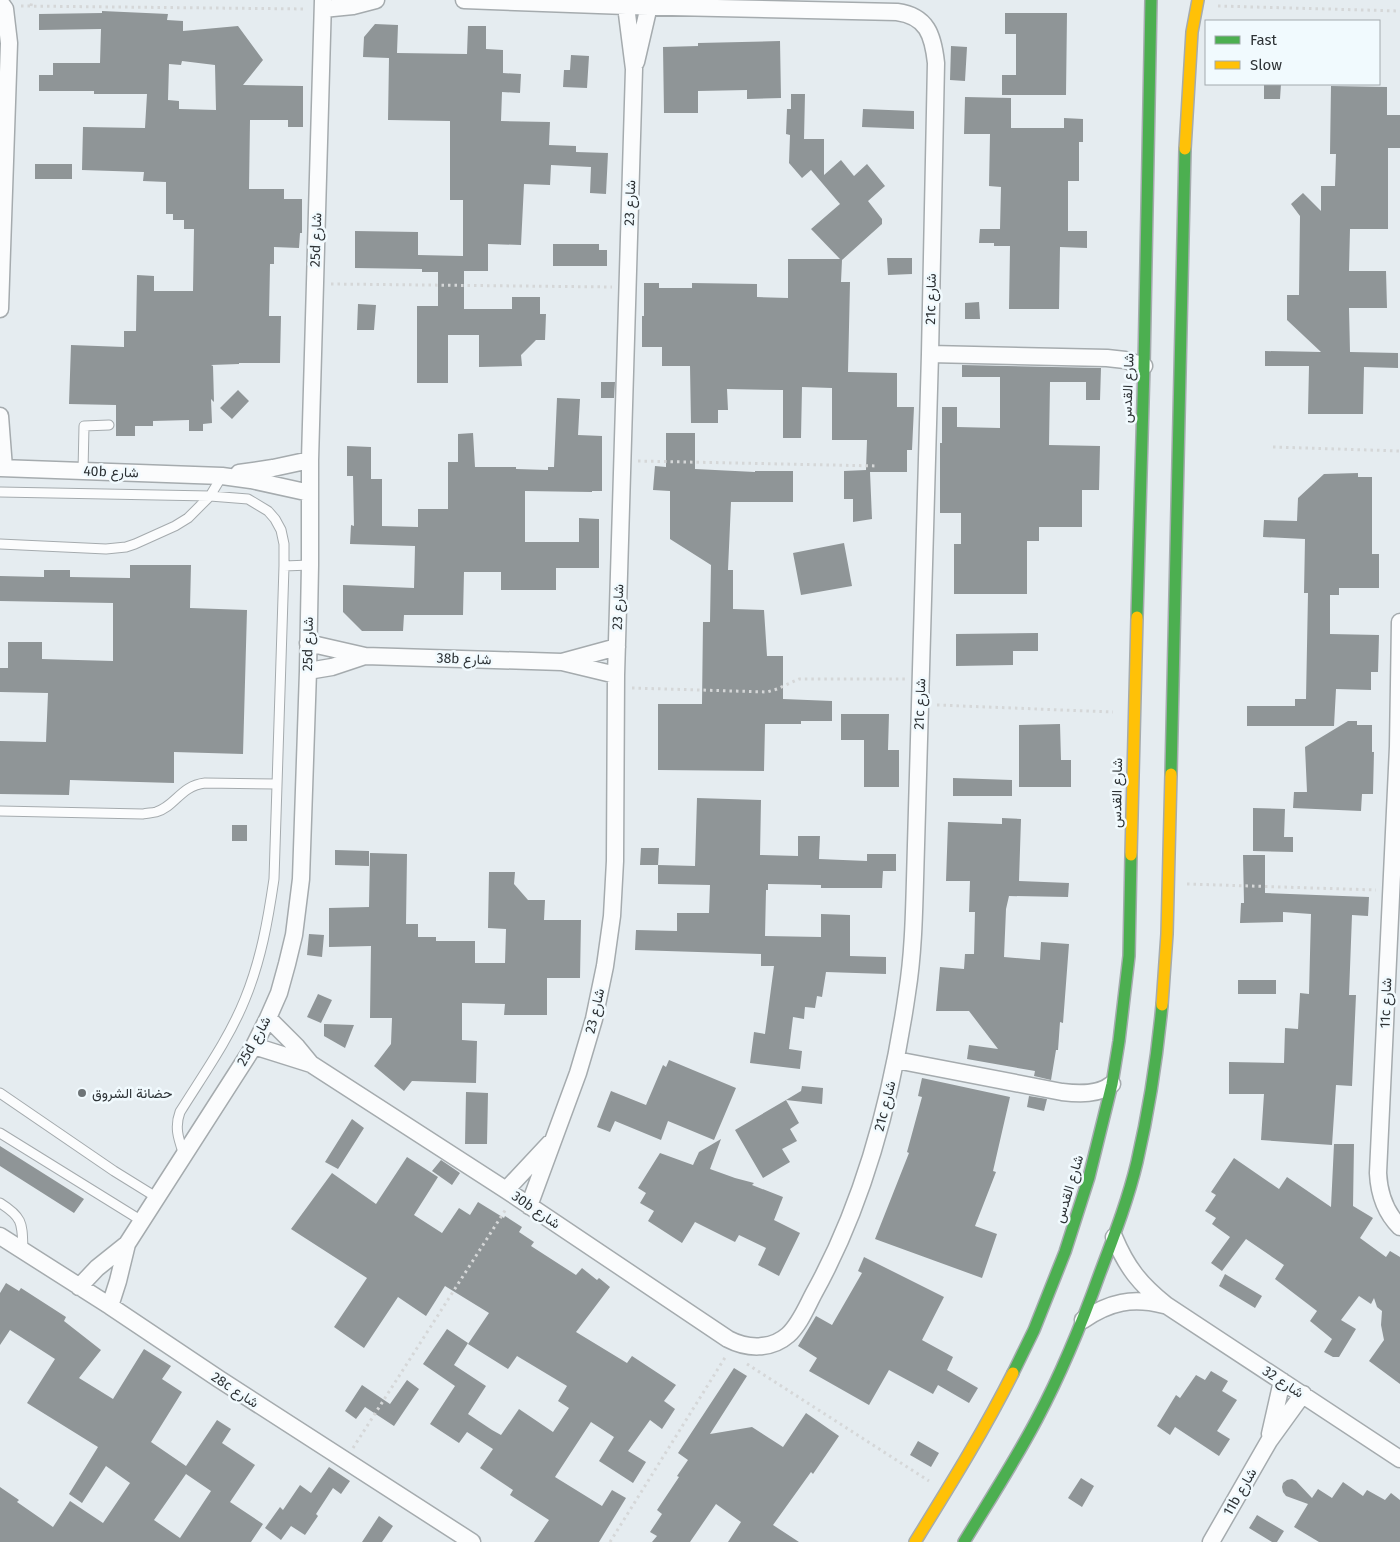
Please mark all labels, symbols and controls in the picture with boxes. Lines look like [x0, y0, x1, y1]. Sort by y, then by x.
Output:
legend [1205, 20, 1380, 85]
text: Fast [1250, 31, 1277, 49]
text: Slow [1250, 56, 1282, 74]
street label: شارع 23 [621, 180, 641, 226]
street label: 25d شارع [307, 213, 327, 267]
street label: 21c شارع [922, 273, 942, 325]
street label: شارع القدس [1118, 353, 1140, 423]
street label: 40b شارع [83, 463, 139, 483]
street label: شارع 23 [609, 584, 629, 630]
street label: 25d شارع [299, 617, 319, 671]
street label: 38b شارع [436, 650, 492, 670]
street label: 21c شارع [911, 678, 931, 730]
street label: شارع القدس [1108, 758, 1128, 828]
street label: 11c شارع [1377, 977, 1397, 1029]
street label: شارع 23 [582, 987, 610, 1036]
street label: 25d شارع [233, 1013, 276, 1070]
street label: 21c شارع [871, 1079, 901, 1133]
place label: حضانة الشروق [92, 1085, 172, 1102]
marker: حضانة الشروق [76, 1087, 88, 1099]
street label: شارع القدس [1051, 1153, 1089, 1226]
street label: 30b شارع [507, 1188, 564, 1234]
street label: شارع 32 [1258, 1362, 1307, 1403]
street label: 28c شارع [207, 1368, 262, 1413]
street label: 11b شارع [1220, 1465, 1262, 1520]

